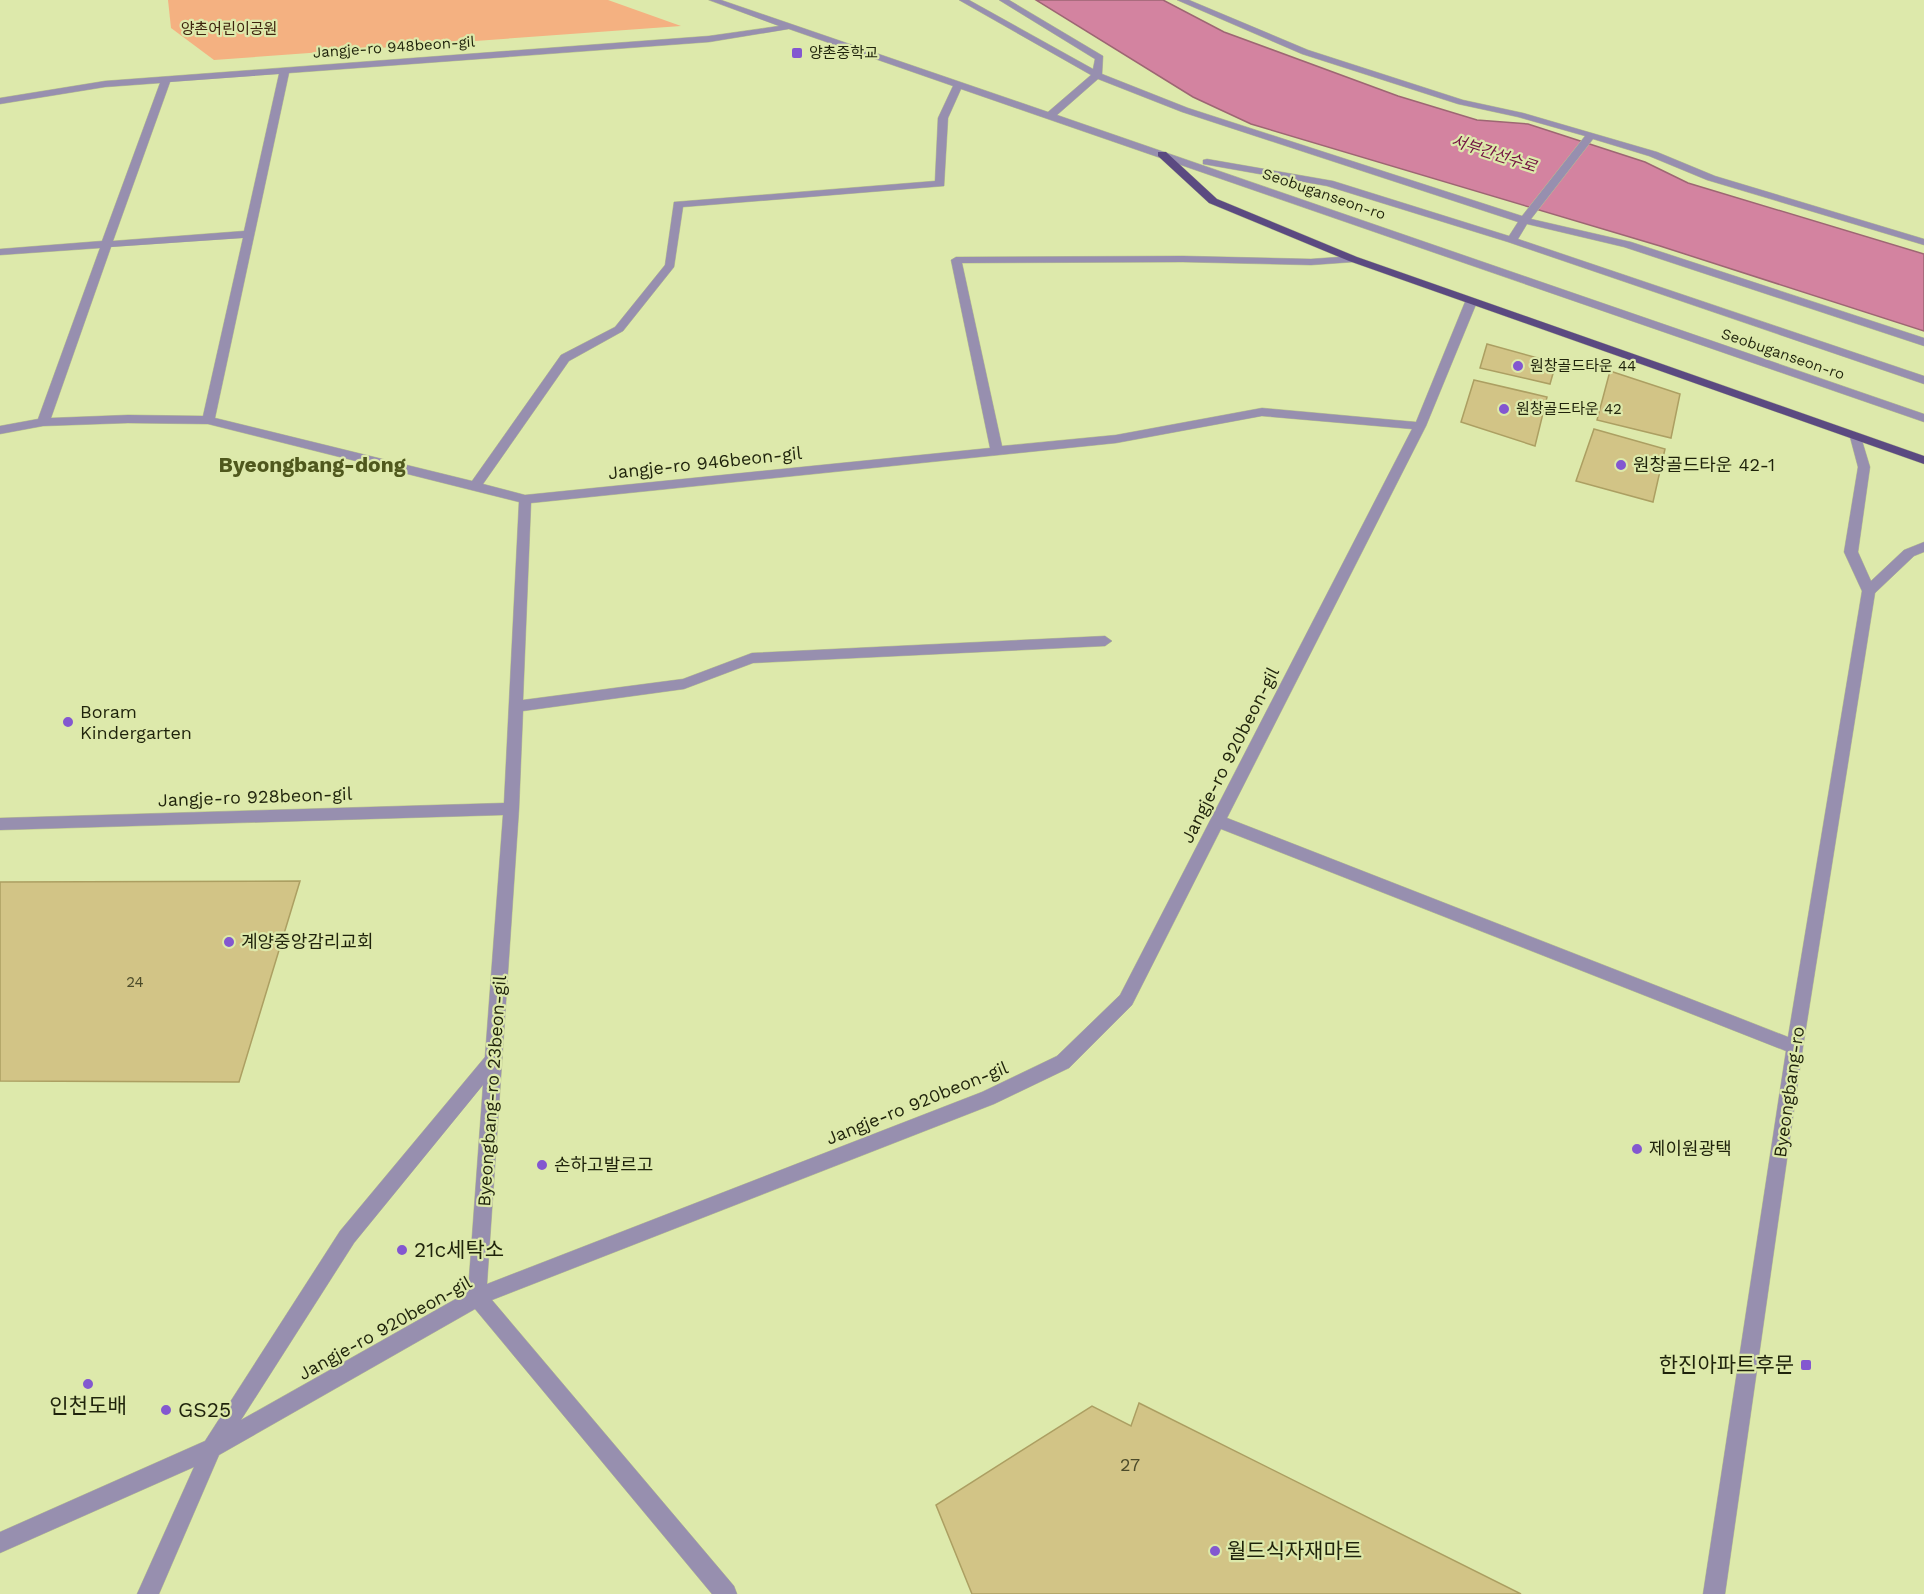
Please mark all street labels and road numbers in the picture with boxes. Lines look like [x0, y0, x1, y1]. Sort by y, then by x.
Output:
street label: Jangje-ro 948beon-gil [312, 32, 476, 62]
street label: Seobuganseon-ro [1260, 164, 1388, 224]
street label: Seobuganseon-ro [1719, 324, 1847, 384]
street label: Jangje-ro 946beon-gil [607, 442, 803, 483]
street label: Jangje-ro 920beon-gil [1176, 663, 1283, 846]
street label: Jangje-ro 928beon-gil [157, 783, 353, 810]
street label: Byeongbang-ro 23beon-gil [473, 974, 510, 1207]
street label: Byeongbang-ro [1769, 1025, 1808, 1159]
street label: Jangje-ro 920beon-gil [823, 1056, 1011, 1149]
street label: Jangje-ro 920beon-gil [295, 1271, 475, 1384]

